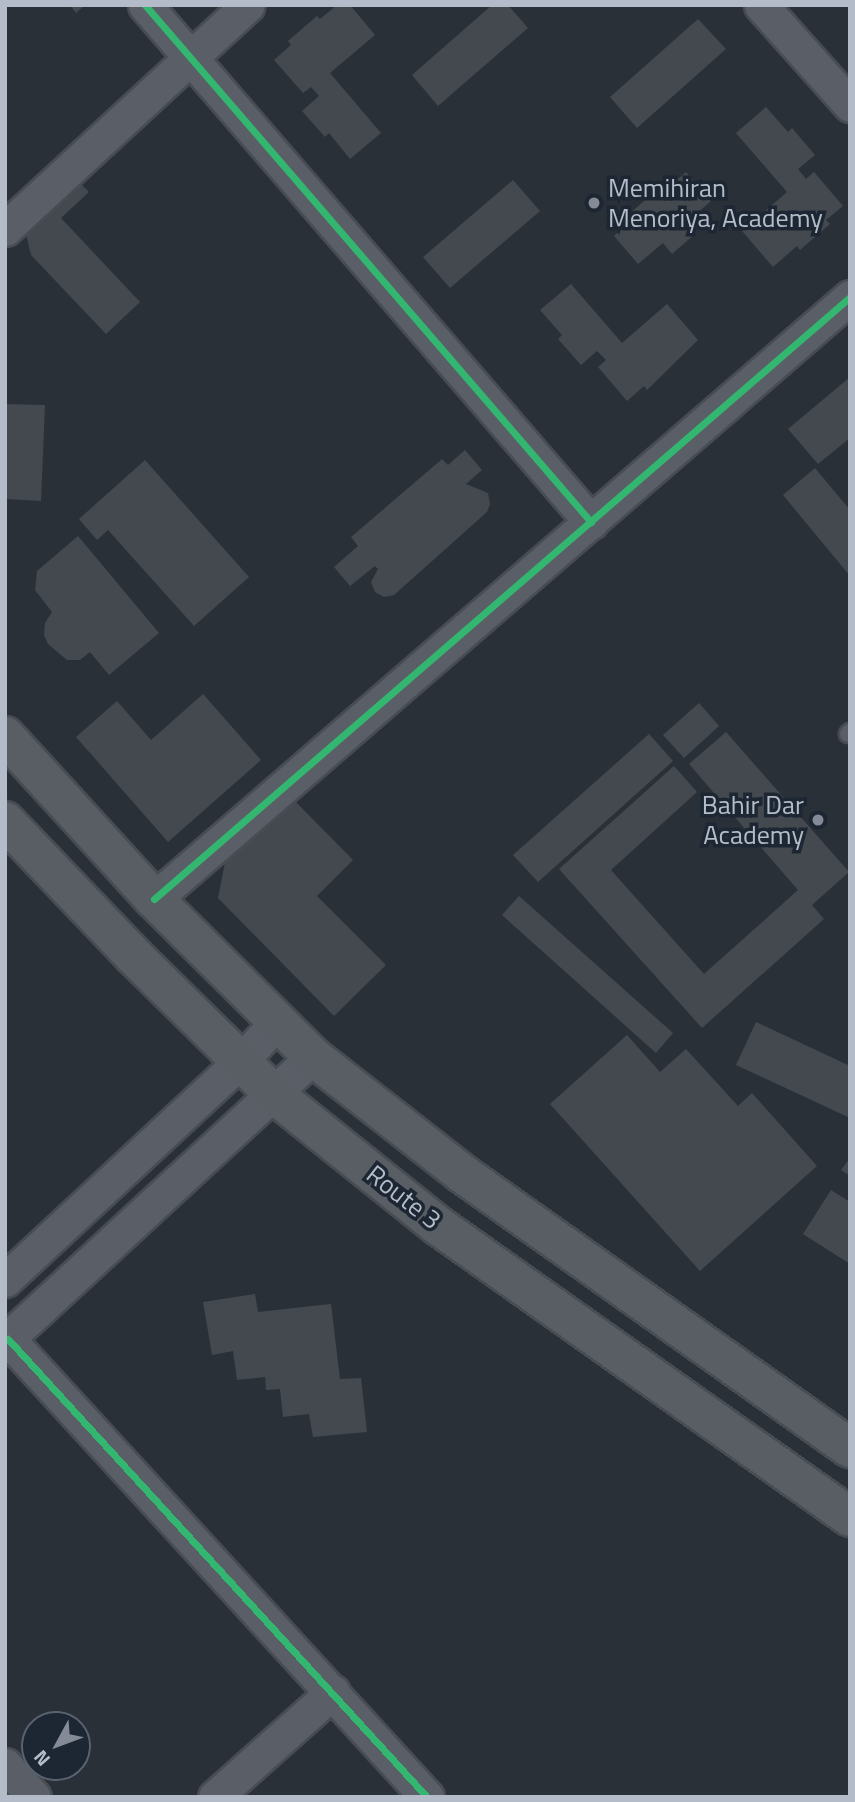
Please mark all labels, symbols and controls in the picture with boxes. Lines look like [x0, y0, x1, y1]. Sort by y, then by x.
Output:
place label: Memihiran Menoriya, Academy [608, 172, 823, 234]
marker: Memihiran Menoriya, Academy [586, 195, 602, 211]
place label: Bahir Dar Academy [702, 789, 804, 850]
marker: Bahir Dar Academy [810, 812, 826, 828]
street label: Route 3 [361, 1158, 447, 1236]
north arrow [21, 1711, 91, 1781]
text: N [26, 1744, 57, 1773]

